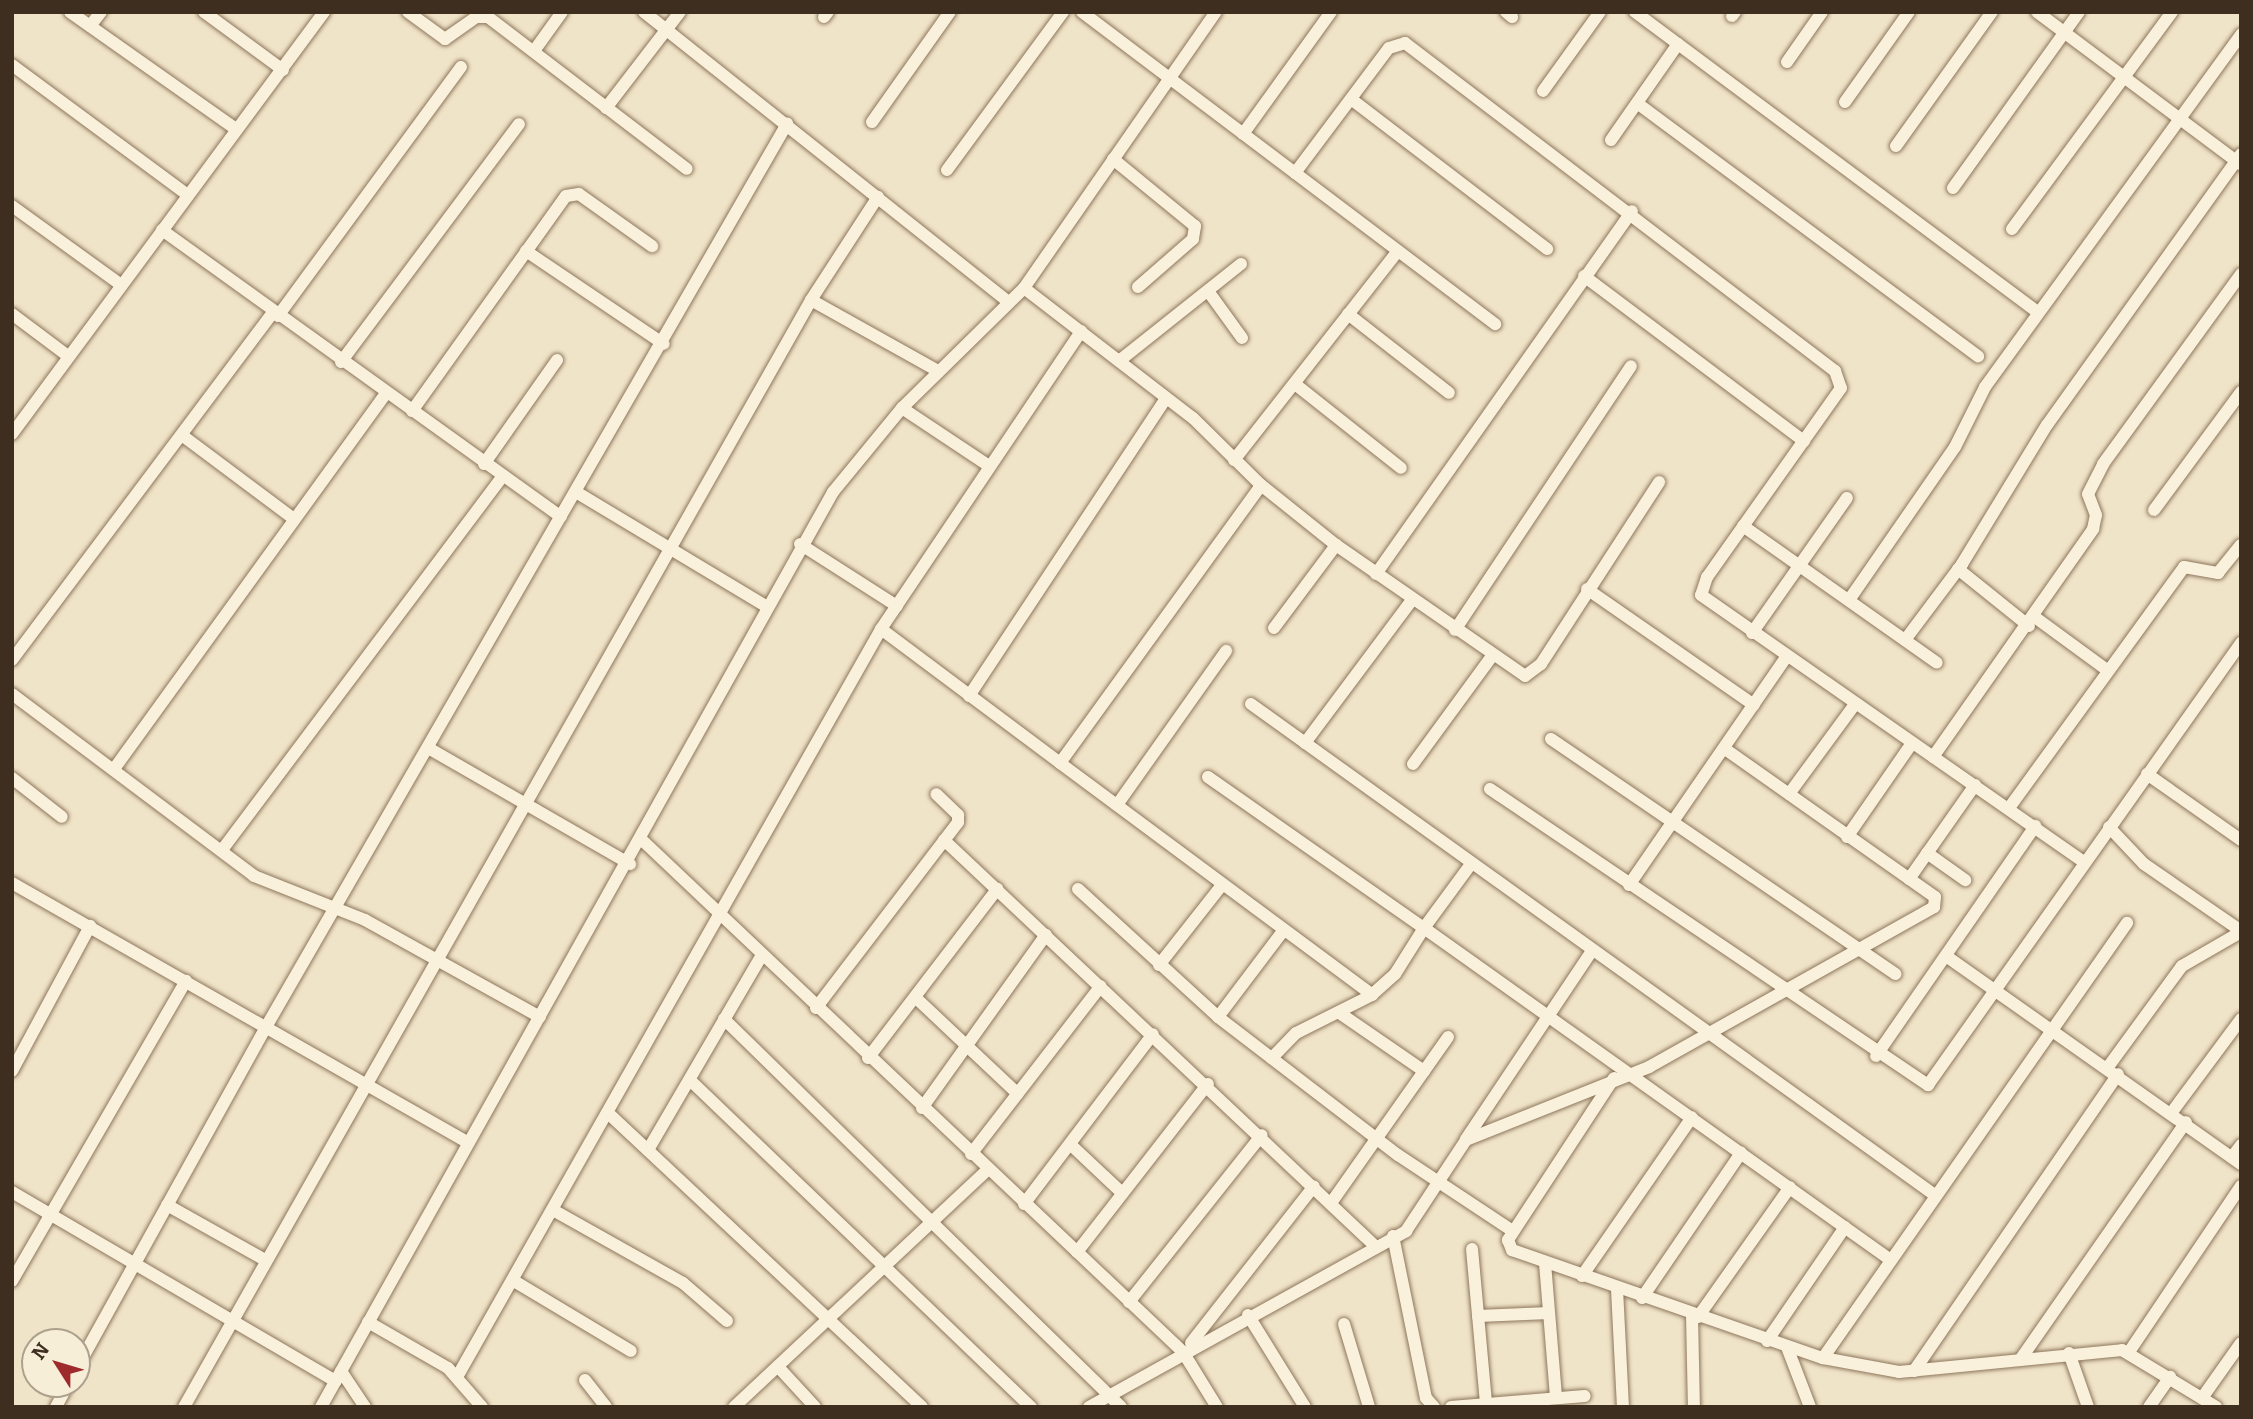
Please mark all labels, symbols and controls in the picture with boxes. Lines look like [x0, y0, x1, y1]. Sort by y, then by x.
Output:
north arrow [21, 1328, 91, 1398]
text: N [27, 1338, 54, 1364]

